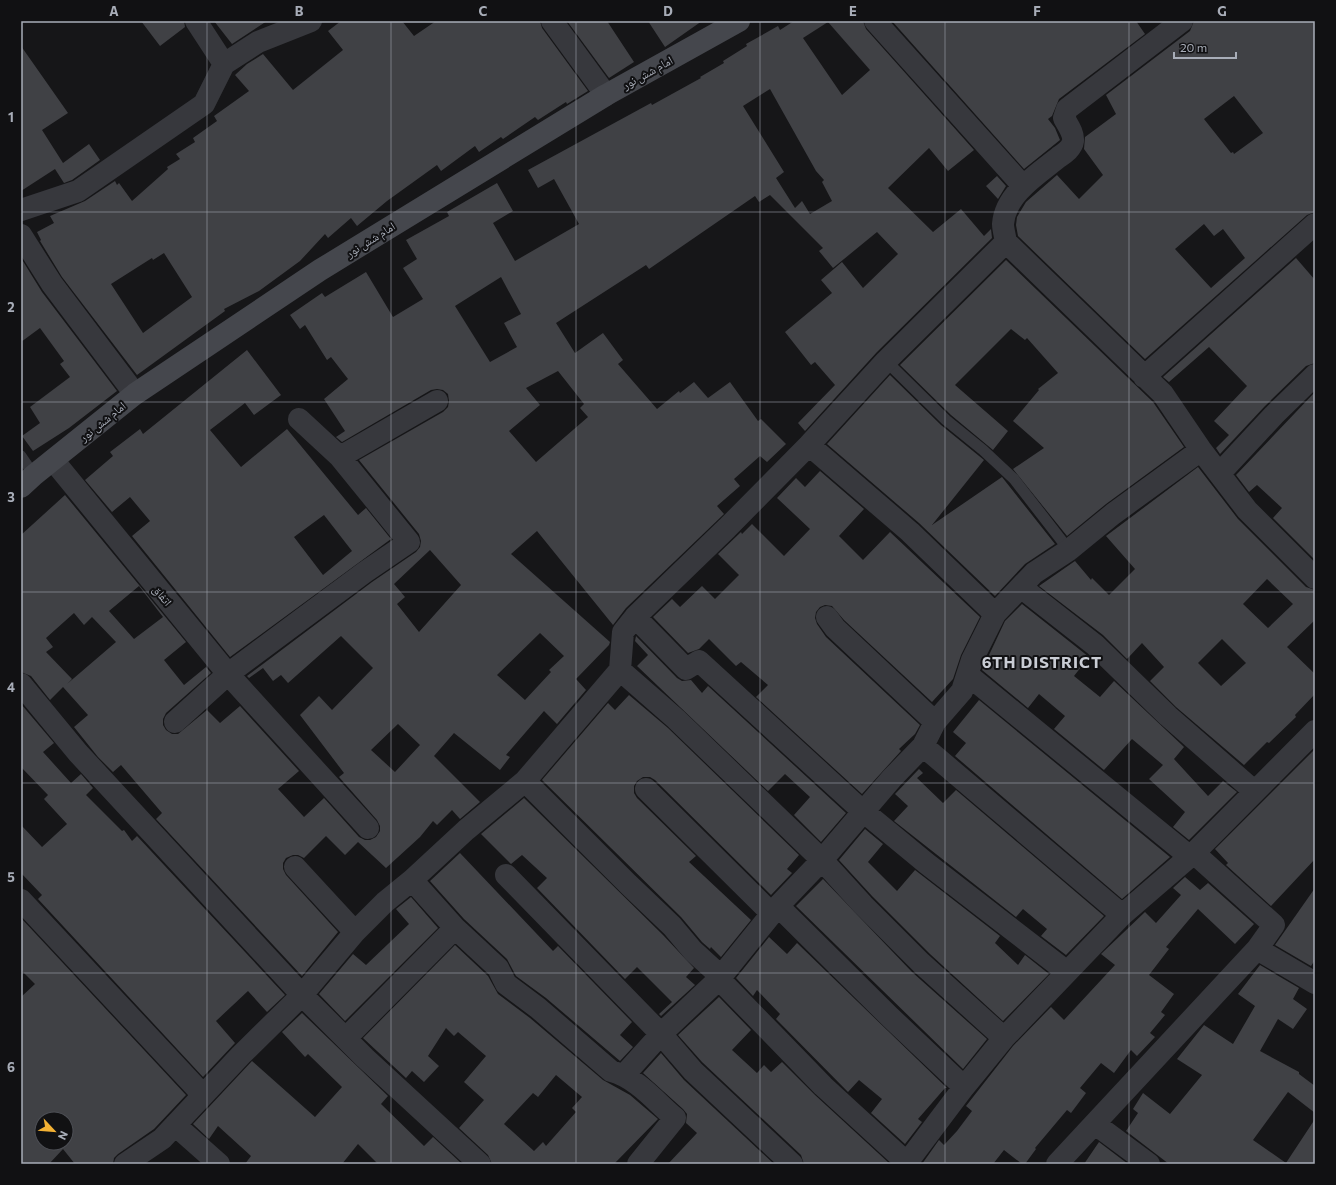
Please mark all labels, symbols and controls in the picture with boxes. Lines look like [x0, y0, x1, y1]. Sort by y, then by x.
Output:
text: A [109, 3, 119, 19]
text: B [295, 3, 304, 19]
text: C [479, 3, 488, 19]
text: D [663, 3, 673, 19]
text: E [849, 3, 857, 19]
text: F [1033, 3, 1041, 19]
text: G [1217, 3, 1227, 19]
scale bar [1174, 34, 1236, 60]
text: 20 m [1180, 40, 1207, 54]
street label: امام شش نور [618, 52, 676, 94]
text: 1 [8, 109, 14, 125]
street label: امام شش نور [342, 218, 398, 262]
text: 2 [7, 299, 15, 315]
street label: امام شش نور [75, 398, 129, 446]
text: 3 [7, 489, 15, 505]
street label: اتفاق [150, 582, 176, 609]
district label: 6TH DISTRICT [982, 652, 1102, 671]
text: 4 [7, 679, 15, 695]
text: 5 [7, 869, 15, 885]
text: 6 [7, 1059, 15, 1075]
north arrow [34, 1111, 74, 1151]
text: N [56, 1129, 71, 1142]

